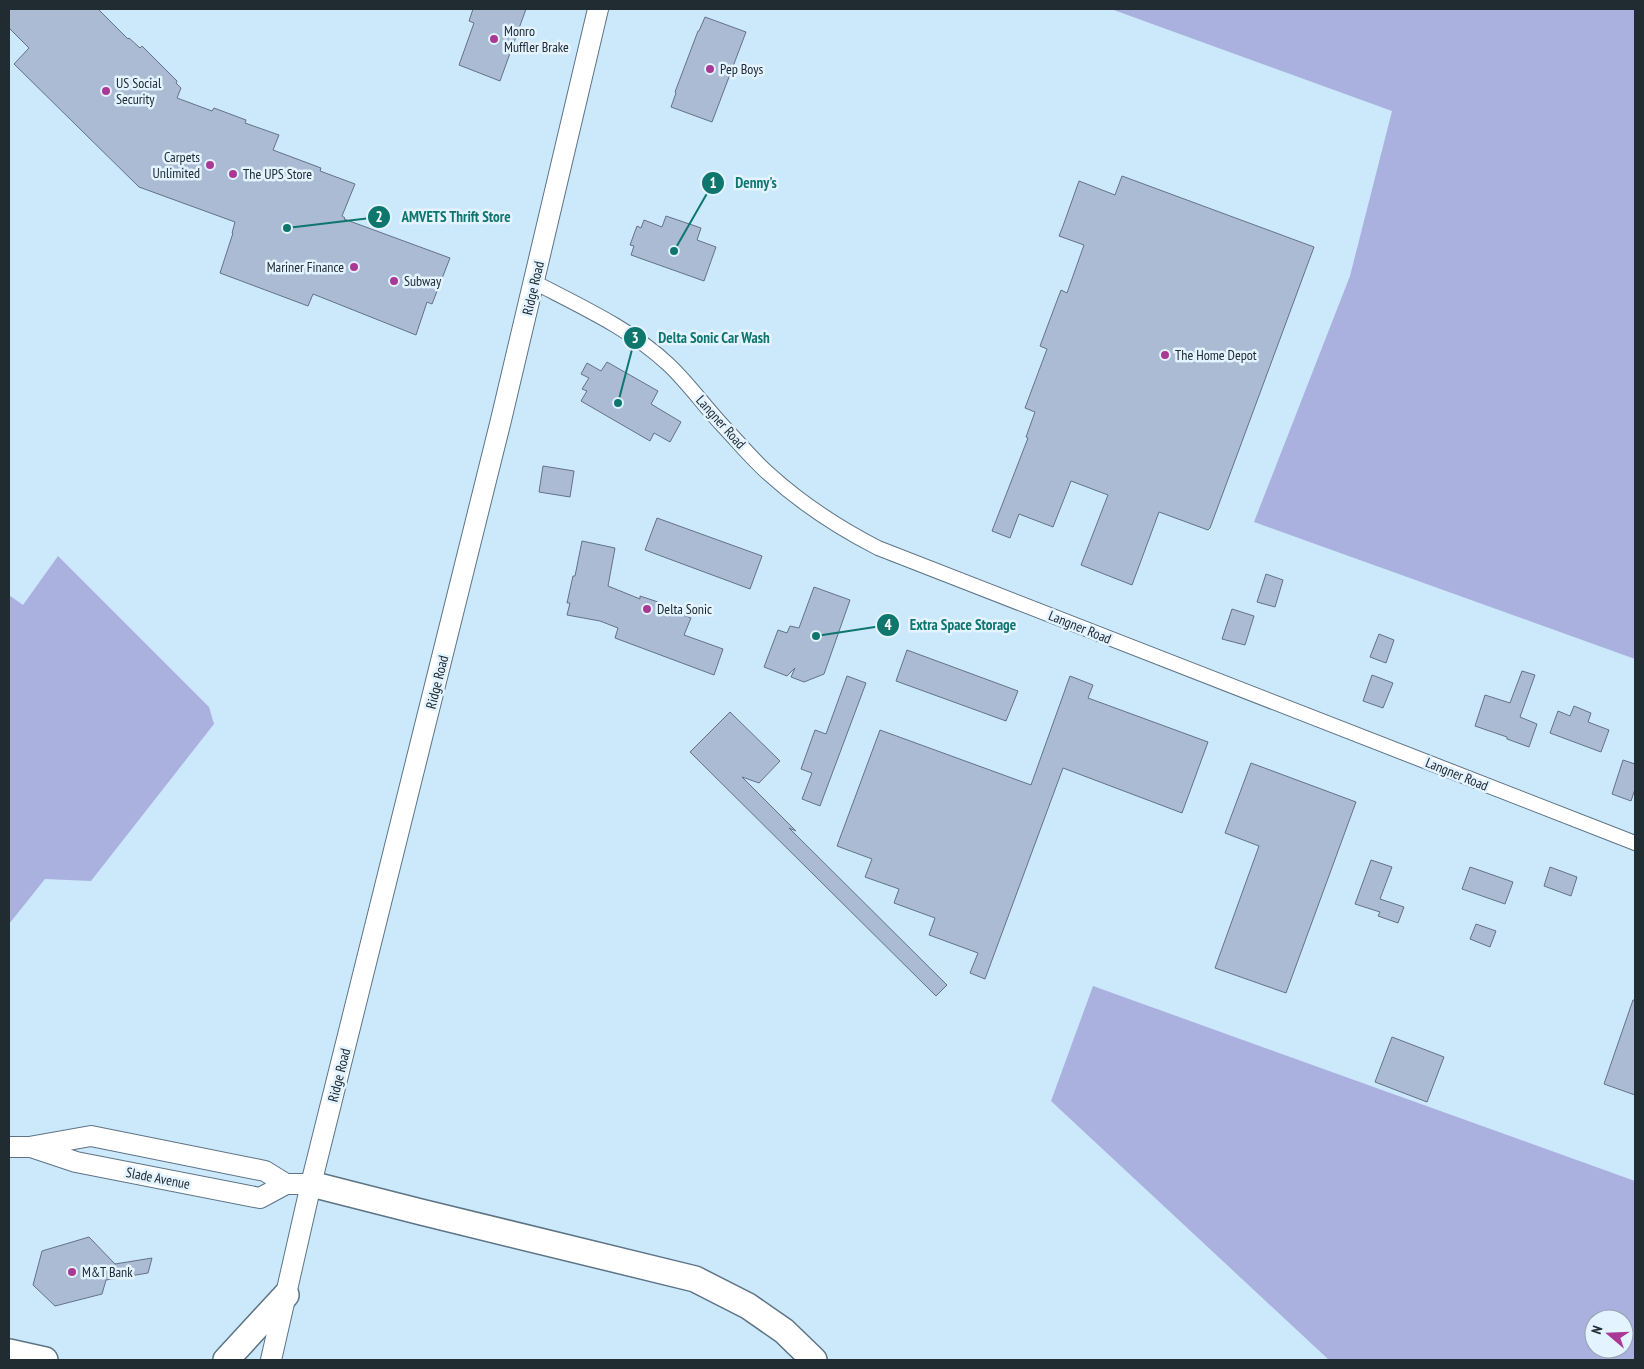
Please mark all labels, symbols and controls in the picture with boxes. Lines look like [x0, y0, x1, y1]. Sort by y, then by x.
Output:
place label: Monro Muffler Brake [504, 22, 569, 56]
marker: Monro Muffler Brake [488, 33, 500, 45]
place label: Pep Boys [720, 60, 764, 78]
marker: Pep Boys [704, 63, 716, 75]
place label: US Social Security [116, 74, 162, 108]
marker: US Social Security [100, 85, 112, 97]
place label: Carpets Unlimited [153, 148, 200, 182]
marker: Carpets Unlimited [204, 159, 216, 171]
place label: The UPS Store [243, 165, 312, 183]
marker: The UPS Store [227, 168, 239, 180]
callout: Denny's [700, 168, 787, 198]
text: 1 [709, 173, 717, 192]
text: Denny's [735, 173, 777, 192]
callout: AMVETS Thrift Store [366, 202, 521, 232]
text: 2 [375, 207, 383, 226]
text: AMVETS Thrift Store [400, 207, 511, 226]
place label: Mariner Finance [267, 258, 344, 276]
street label: Ridge Road [518, 259, 548, 317]
marker: Mariner Finance [348, 261, 360, 273]
place label: Subway [404, 272, 442, 290]
marker: Subway [388, 275, 400, 287]
callout: Delta Sonic Car Wash [623, 323, 780, 353]
text: 3 [631, 328, 639, 347]
text: Delta Sonic Car Wash [658, 328, 770, 347]
place label: The Home Depot [1175, 346, 1257, 364]
marker: The Home Depot [1159, 349, 1171, 361]
street label: Langner Road [692, 391, 750, 453]
place label: Delta Sonic [657, 600, 712, 618]
marker: Delta Sonic [641, 603, 653, 615]
street label: Langner Road [1046, 606, 1114, 648]
callout: Extra Space Storage [875, 610, 1027, 640]
text: 4 [884, 615, 892, 634]
text: Extra Space Storage [910, 615, 1016, 634]
street label: Ridge Road [422, 653, 452, 711]
street label: Langner Road [1423, 753, 1491, 795]
street label: Ridge Road [324, 1046, 354, 1104]
street label: Slade Avenue [125, 1163, 192, 1193]
place label: M&T Bank [82, 1263, 133, 1281]
marker: M&T Bank [66, 1266, 78, 1278]
north arrow [1584, 1309, 1634, 1359]
text: N [1587, 1323, 1606, 1336]

